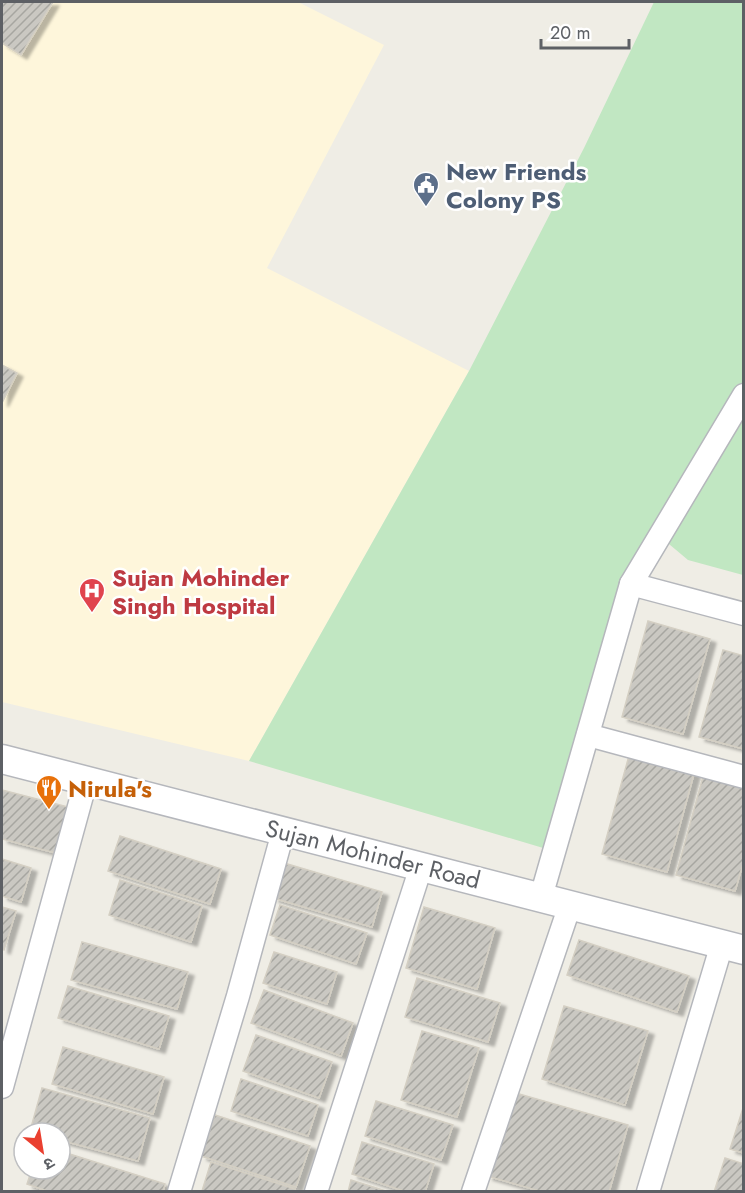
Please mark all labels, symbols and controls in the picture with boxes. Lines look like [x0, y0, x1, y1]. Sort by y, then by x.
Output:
scale bar [541, 12, 630, 50]
text: 20 m [550, 20, 590, 46]
place label: New Friends Colony PS [446, 154, 587, 217]
public building icon: New Friends Colony PS [411, 170, 441, 208]
place label: Sujan Mohinder Singh Hospital [112, 560, 289, 623]
hospital icon: Sujan Mohinder Singh Hospital [77, 576, 107, 614]
place label: Nirula's [68, 771, 152, 806]
restaurant icon: Nirula's [34, 773, 64, 811]
street label: Sujan Mohinder Road [262, 810, 484, 898]
north arrow [12, 1121, 72, 1181]
text: उ [39, 1151, 59, 1176]

